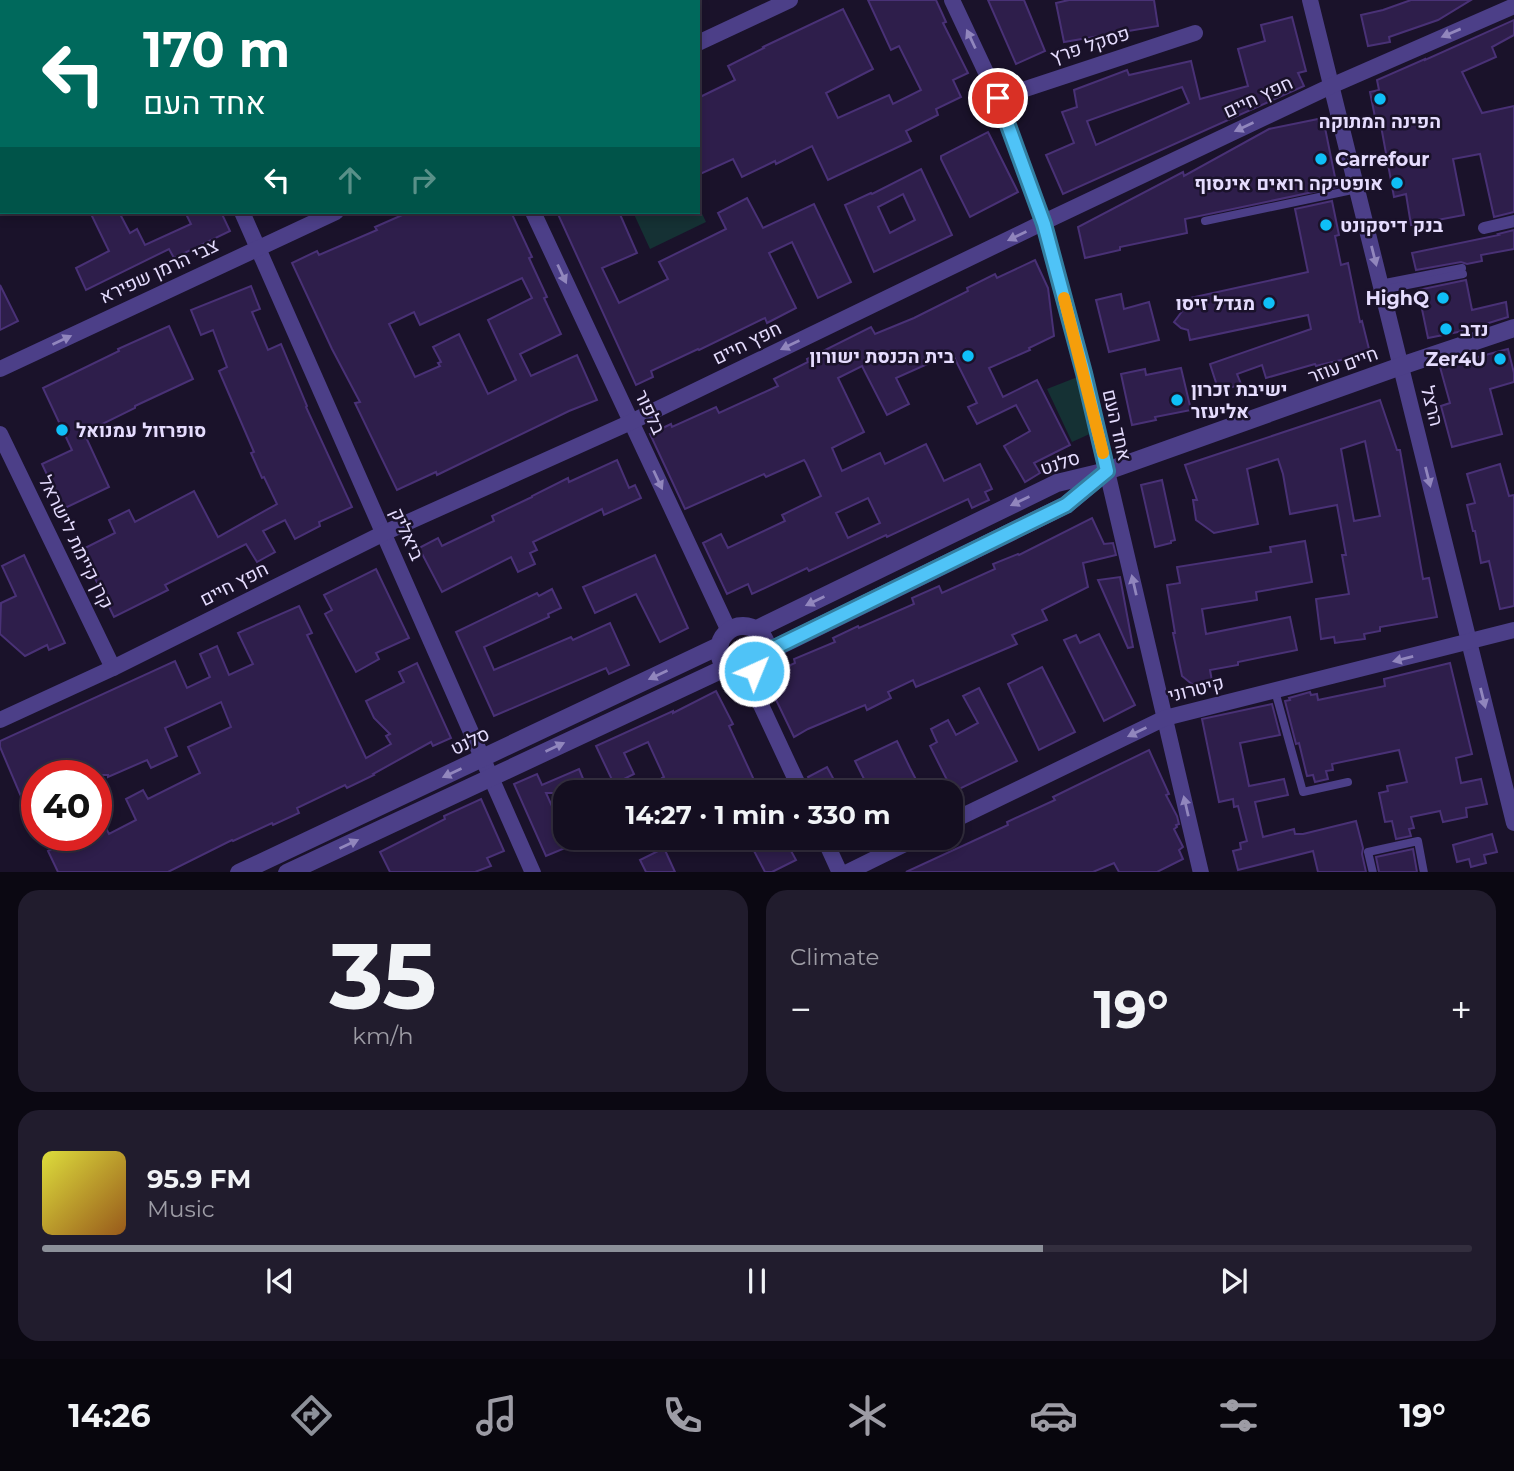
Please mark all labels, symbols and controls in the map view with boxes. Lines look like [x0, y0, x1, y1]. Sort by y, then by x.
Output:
text: 170 m [143, 20, 290, 79]
street label: פסקל פרץ [1047, 21, 1133, 69]
icon: left [28, 28, 119, 119]
one-way arrow [1441, 28, 1462, 39]
one-way arrow [965, 29, 977, 49]
pin [968, 68, 1028, 128]
street label: חפץ חיים [1220, 71, 1296, 123]
icon: arrive [979, 79, 1017, 117]
text: אחד העם [143, 83, 266, 122]
marker: הפינה המתוקה [1372, 91, 1388, 107]
place label: הפינה המתוקה [1319, 110, 1441, 133]
one-way arrow [1234, 122, 1254, 133]
place label: Carrefour [1335, 148, 1429, 171]
marker: Carrefour [1313, 151, 1329, 167]
icon: left [258, 161, 296, 199]
icon: ahead [331, 161, 369, 199]
icon: right [404, 161, 442, 199]
place label: אופטיקה רואים אינסוף [1194, 172, 1383, 195]
marker: אופטיקה רואים אינסוף [1389, 175, 1405, 191]
place label: בנק דיסקונט [1340, 214, 1444, 237]
marker: בנק דיסקונט [1318, 217, 1334, 233]
one-way arrow [1007, 230, 1027, 241]
street label: צבי הרמן שפירא [96, 233, 222, 309]
one-way arrow [1369, 246, 1380, 268]
one-way arrow [556, 264, 568, 284]
place label: HighQ [1365, 287, 1429, 310]
marker: HighQ [1435, 290, 1451, 306]
place label: מגדל זיסו [1176, 292, 1255, 315]
marker: מגדל זיסו [1261, 295, 1277, 311]
street label: חפץ חיים [709, 317, 785, 369]
place label: נדב [1460, 318, 1489, 341]
marker: נדב [1438, 321, 1454, 337]
one-way arrow [52, 334, 72, 346]
one-way arrow [780, 340, 800, 351]
street label: חיים עוזר [1305, 342, 1381, 388]
place label: בית הכנסת ישורון [810, 345, 955, 368]
marker: בית הכנסת ישורון [960, 348, 976, 364]
place label: Zer4U [1426, 348, 1486, 371]
marker: Zer4U [1492, 351, 1508, 367]
place label: ישיבת זכרון אליעזר [1191, 378, 1287, 423]
street label: הרצל [1416, 384, 1448, 428]
street label: בלפור [630, 386, 670, 438]
street label: אחד העם [1098, 387, 1136, 463]
marker: ישיבת זכרון אליעזר [1169, 392, 1185, 408]
place label: סופרזול עמנואל [76, 419, 206, 442]
marker: סופרזול עמנואל [54, 422, 70, 438]
street label: סלנט [1037, 446, 1083, 480]
one-way arrow [1423, 466, 1434, 488]
one-way arrow [653, 470, 664, 490]
street label: קרן קיימת לישראל [34, 472, 118, 612]
one-way arrow [1010, 495, 1030, 507]
street label: ביאליק [385, 504, 429, 564]
street label: חפץ חיים [196, 557, 272, 611]
one-way arrow [1128, 574, 1139, 596]
one-way arrow [805, 595, 825, 606]
position arrow [717, 634, 791, 708]
one-way arrow [1392, 654, 1414, 665]
one-way arrow [647, 670, 668, 681]
street label: קיטרוני [1166, 671, 1226, 707]
one-way arrow [1478, 687, 1489, 709]
street label: סלנט [447, 722, 493, 760]
one-way arrow [1127, 726, 1147, 737]
one-way arrow [545, 742, 565, 753]
speed limit sign: 40 [21, 760, 112, 851]
one-way arrow [442, 767, 462, 778]
one-way arrow [1180, 795, 1191, 817]
text: 14:27 · 1 min · 330 m [625, 799, 891, 831]
one-way arrow [339, 838, 359, 849]
text: 35 [329, 921, 437, 1032]
text: Climate [790, 943, 879, 971]
text: 19° [1093, 978, 1169, 1041]
text: − [790, 986, 812, 1033]
text: + [1450, 986, 1472, 1033]
text: km/h [352, 1022, 414, 1050]
text: 95.9 FM [147, 1163, 251, 1195]
text: Music [147, 1195, 215, 1223]
icon: previous [261, 1262, 299, 1300]
icon: pause [738, 1262, 776, 1300]
icon: next [1215, 1262, 1253, 1300]
icon: directions [287, 1391, 336, 1440]
icon: music [472, 1391, 521, 1440]
icon: phone [658, 1391, 707, 1440]
icon: climate [843, 1391, 892, 1440]
icon: car [1029, 1391, 1078, 1440]
icon: filters [1214, 1391, 1263, 1440]
text: 14:26 [68, 1396, 151, 1435]
text: 19° [1399, 1396, 1446, 1435]

